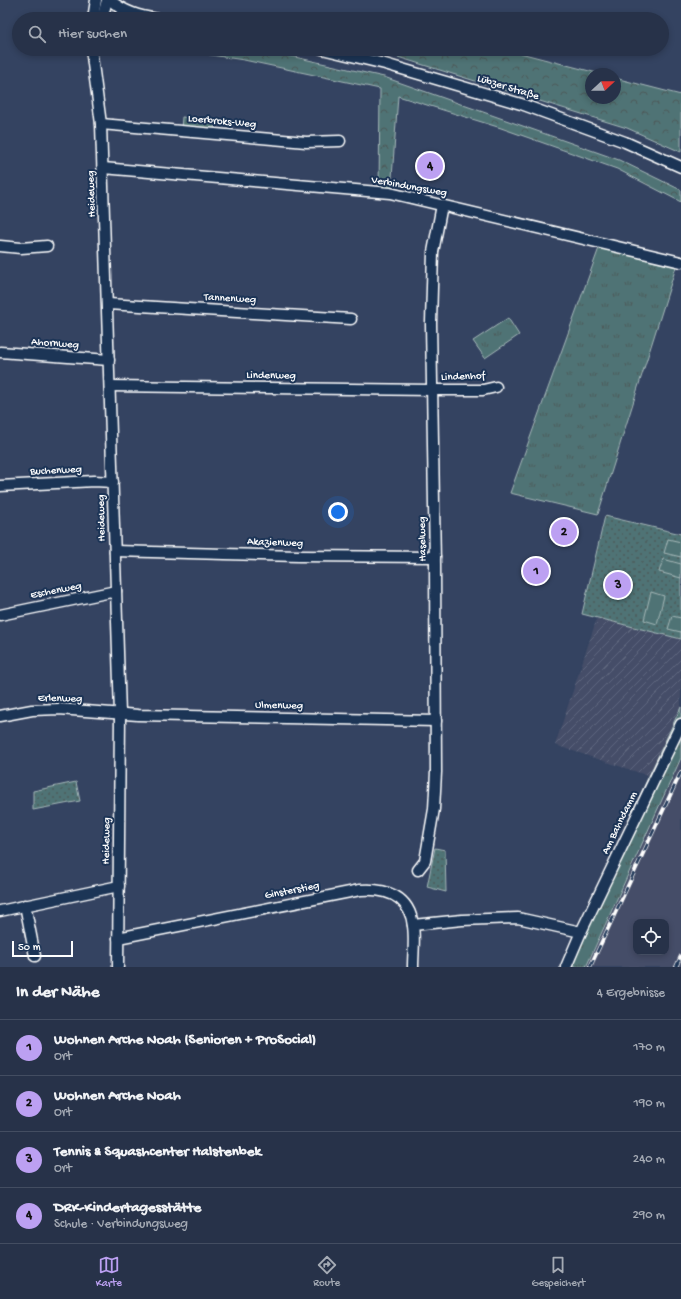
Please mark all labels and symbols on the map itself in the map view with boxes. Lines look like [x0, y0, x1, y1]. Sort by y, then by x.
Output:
north arrow [585, 68, 621, 104]
street label: Lübzer Straße [476, 73, 541, 103]
street label: Loerbroks-Weg [187, 113, 257, 131]
pin: 4 [417, 151, 443, 181]
street label: Heideweg [85, 170, 99, 218]
street label: Verbindungsweg [369, 174, 448, 200]
street label: Tannenweg [203, 292, 256, 306]
street label: Ahornweg [31, 336, 79, 352]
street label: Lindenhof [441, 369, 487, 384]
street label: Lindenweg [246, 370, 296, 382]
street label: Buchenweg [29, 464, 82, 478]
street label: Heideweg [96, 494, 108, 542]
your location [328, 502, 348, 522]
street label: Haselweg [417, 516, 429, 562]
pin: 2 [551, 517, 577, 547]
street label: Akazienweg [247, 536, 303, 550]
pin: 1 [523, 556, 549, 586]
pin: 3 [605, 570, 631, 600]
street label: Eschenweg [29, 580, 83, 602]
street label: Erlenweg [38, 693, 82, 705]
street label: Ulmenweg [255, 700, 303, 712]
street label: Am Bahndamm [600, 790, 640, 856]
street label: Heideweg [101, 817, 113, 865]
street label: Ginsterstieg [264, 880, 320, 902]
scale bar [12, 939, 73, 958]

